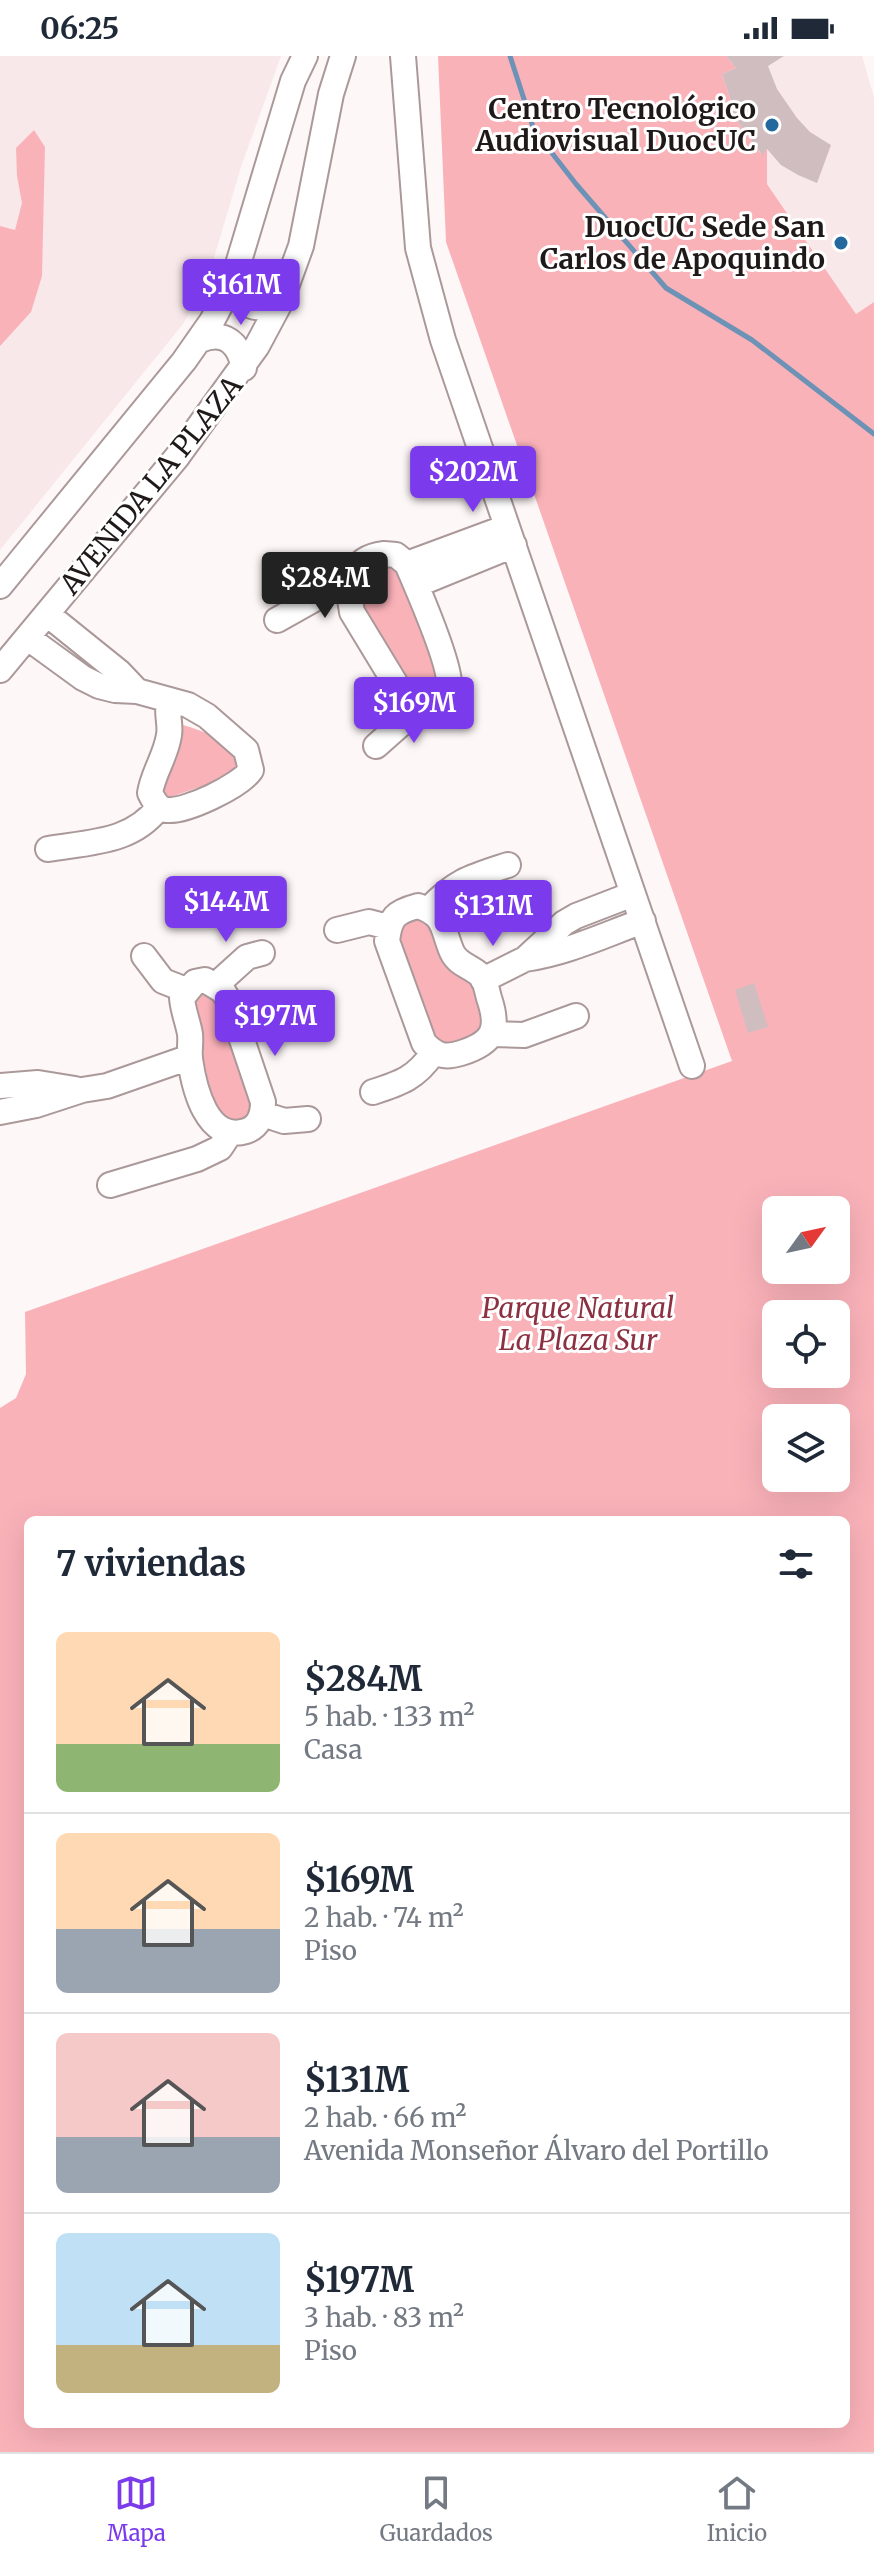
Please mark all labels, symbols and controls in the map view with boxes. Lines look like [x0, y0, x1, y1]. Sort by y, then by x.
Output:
text: 06:25 [40, 9, 119, 47]
place label: Centro Tecnológico Audiovisual DuocUC [475, 91, 756, 159]
marker: Centro Tecnológico Audiovisual DuocUC [763, 116, 781, 134]
place label: DuocUC Sede San Carlos de Apoquindo [540, 209, 825, 277]
marker: DuocUC Sede San Carlos de Apoquindo [832, 234, 850, 252]
pin: $161M [185, 259, 297, 327]
text: $161M [201, 268, 281, 301]
street label: AVENIDA LA PLAZA [51, 368, 250, 602]
pin: $202M [417, 446, 529, 514]
text: $202M [428, 455, 518, 488]
pin: $284M [269, 552, 381, 620]
text: $284M [280, 561, 370, 594]
pin: $169M [358, 677, 470, 745]
text: $169M [372, 686, 456, 719]
pin: $144M [170, 876, 282, 944]
pin: $131M [437, 880, 549, 948]
text: $144M [183, 885, 269, 918]
text: $131M [453, 889, 533, 922]
pin: $197M [219, 990, 331, 1058]
text: $197M [233, 999, 317, 1032]
north arrow [762, 1196, 850, 1284]
map controls [762, 1196, 850, 1492]
park label: Parque Natural La Plaza Sur [482, 1290, 674, 1358]
button: locate [762, 1300, 850, 1388]
button: layers [762, 1404, 850, 1492]
icon: filters [774, 1542, 818, 1586]
text: 7 viviendas [56, 1543, 246, 1585]
text: $284M [304, 1658, 422, 1700]
icon: home [120, 1664, 216, 1760]
text: 5 hab. · 133 m² [304, 1700, 474, 1733]
text: Casa [304, 1733, 362, 1766]
text: $169M [304, 1859, 414, 1901]
icon: home [120, 1865, 216, 1961]
text: 2 hab. · 74 m² [304, 1901, 464, 1934]
text: Piso [304, 1934, 357, 1967]
text: $131M [304, 2059, 409, 2101]
icon: home [120, 2065, 216, 2161]
text: 2 hab. · 66 m² [304, 2101, 466, 2134]
text: Avenida Monseñor Álvaro del Portillo [304, 2134, 769, 2167]
text: $197M [304, 2259, 414, 2301]
icon: home [120, 2265, 216, 2361]
text: 3 hab. · 83 m² [304, 2301, 464, 2334]
text: Piso [304, 2334, 357, 2367]
tab: Mapa [107, 2471, 166, 2547]
tab: Guardados [380, 2471, 493, 2547]
tab: Inicio [707, 2471, 767, 2547]

